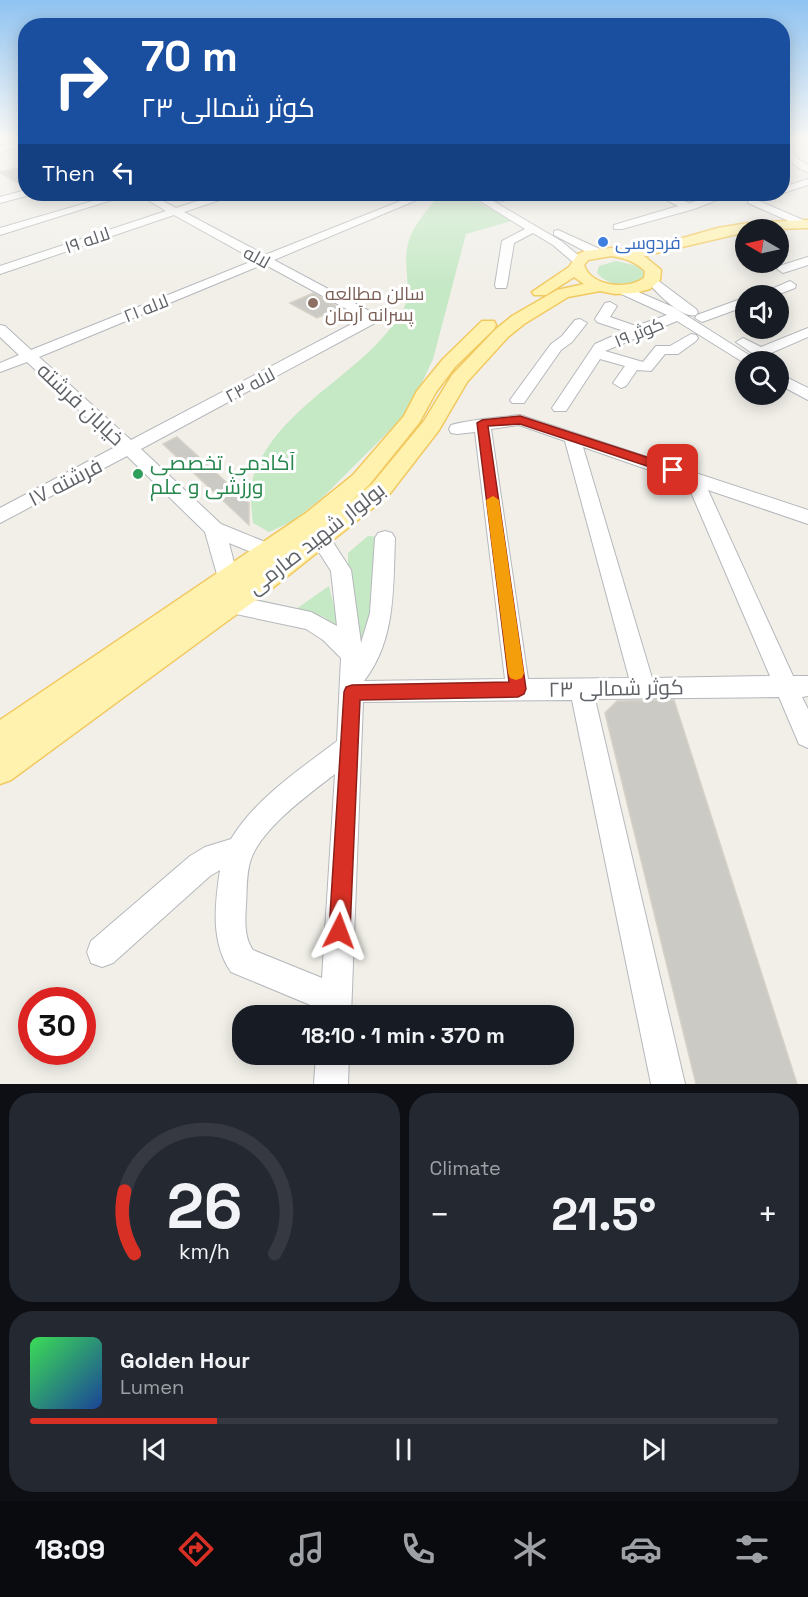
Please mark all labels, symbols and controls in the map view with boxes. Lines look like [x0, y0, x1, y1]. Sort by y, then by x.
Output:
text: 70 m [141, 30, 238, 83]
icon: right [42, 42, 120, 120]
text: کوثر شمالی ۲۳ [141, 90, 315, 125]
icon: left [107, 156, 140, 189]
text: Then [42, 159, 95, 187]
north arrow [735, 219, 789, 273]
map controls [735, 219, 789, 405]
street label: لاله ۱۹ [61, 222, 113, 258]
place label: فردوسی [615, 231, 681, 254]
marker: فردوسی [596, 235, 610, 249]
street label: لاله [240, 240, 274, 274]
place label: سالن مطالعه پسرانه آرمان [325, 282, 425, 327]
button: sound [735, 285, 789, 339]
street label: لاله ۲۱ [120, 289, 172, 327]
marker: سالن مطالعه پسرانه آرمان [306, 296, 320, 310]
street label: کوثر ۱۹ [611, 312, 667, 352]
button: search [735, 351, 789, 405]
street label: خیابان فرشته [32, 357, 130, 451]
street label: لاله ۲۳ [221, 362, 279, 408]
pin [647, 444, 698, 495]
place label: آکادمی تخصصی ورزشی و علم [150, 449, 296, 501]
street label: فرشته ۱۷ [23, 452, 107, 512]
icon: arrive [656, 453, 689, 486]
marker: آکادمی تخصصی ورزشی و علم [131, 467, 145, 481]
street label: بولوار شهید صارمی [242, 476, 390, 600]
street label: کوثر شمالی ۲۳ [548, 673, 684, 703]
position arrow [307, 899, 371, 963]
speed limit sign: 30 [18, 987, 96, 1065]
text: 18:10 · 1 min · 370 m [301, 1021, 505, 1049]
text: Climate [430, 1155, 501, 1181]
text: 26 [166, 1167, 242, 1246]
text: 21.5° [551, 1186, 656, 1243]
text: − [430, 1194, 450, 1236]
text: + [758, 1194, 778, 1236]
text: km/h [179, 1239, 230, 1266]
text: Golden Hour [120, 1346, 250, 1374]
text: Lumen [120, 1374, 184, 1400]
icon: previous [138, 1433, 171, 1466]
icon: pause [387, 1433, 420, 1466]
icon: next [637, 1433, 670, 1466]
icon: directions [175, 1528, 217, 1570]
icon: music [286, 1528, 328, 1570]
icon: phone [397, 1528, 439, 1570]
icon: climate [509, 1528, 551, 1570]
icon: car [620, 1528, 662, 1570]
icon: filters [731, 1528, 773, 1570]
text: 18:09 [35, 1532, 105, 1567]

